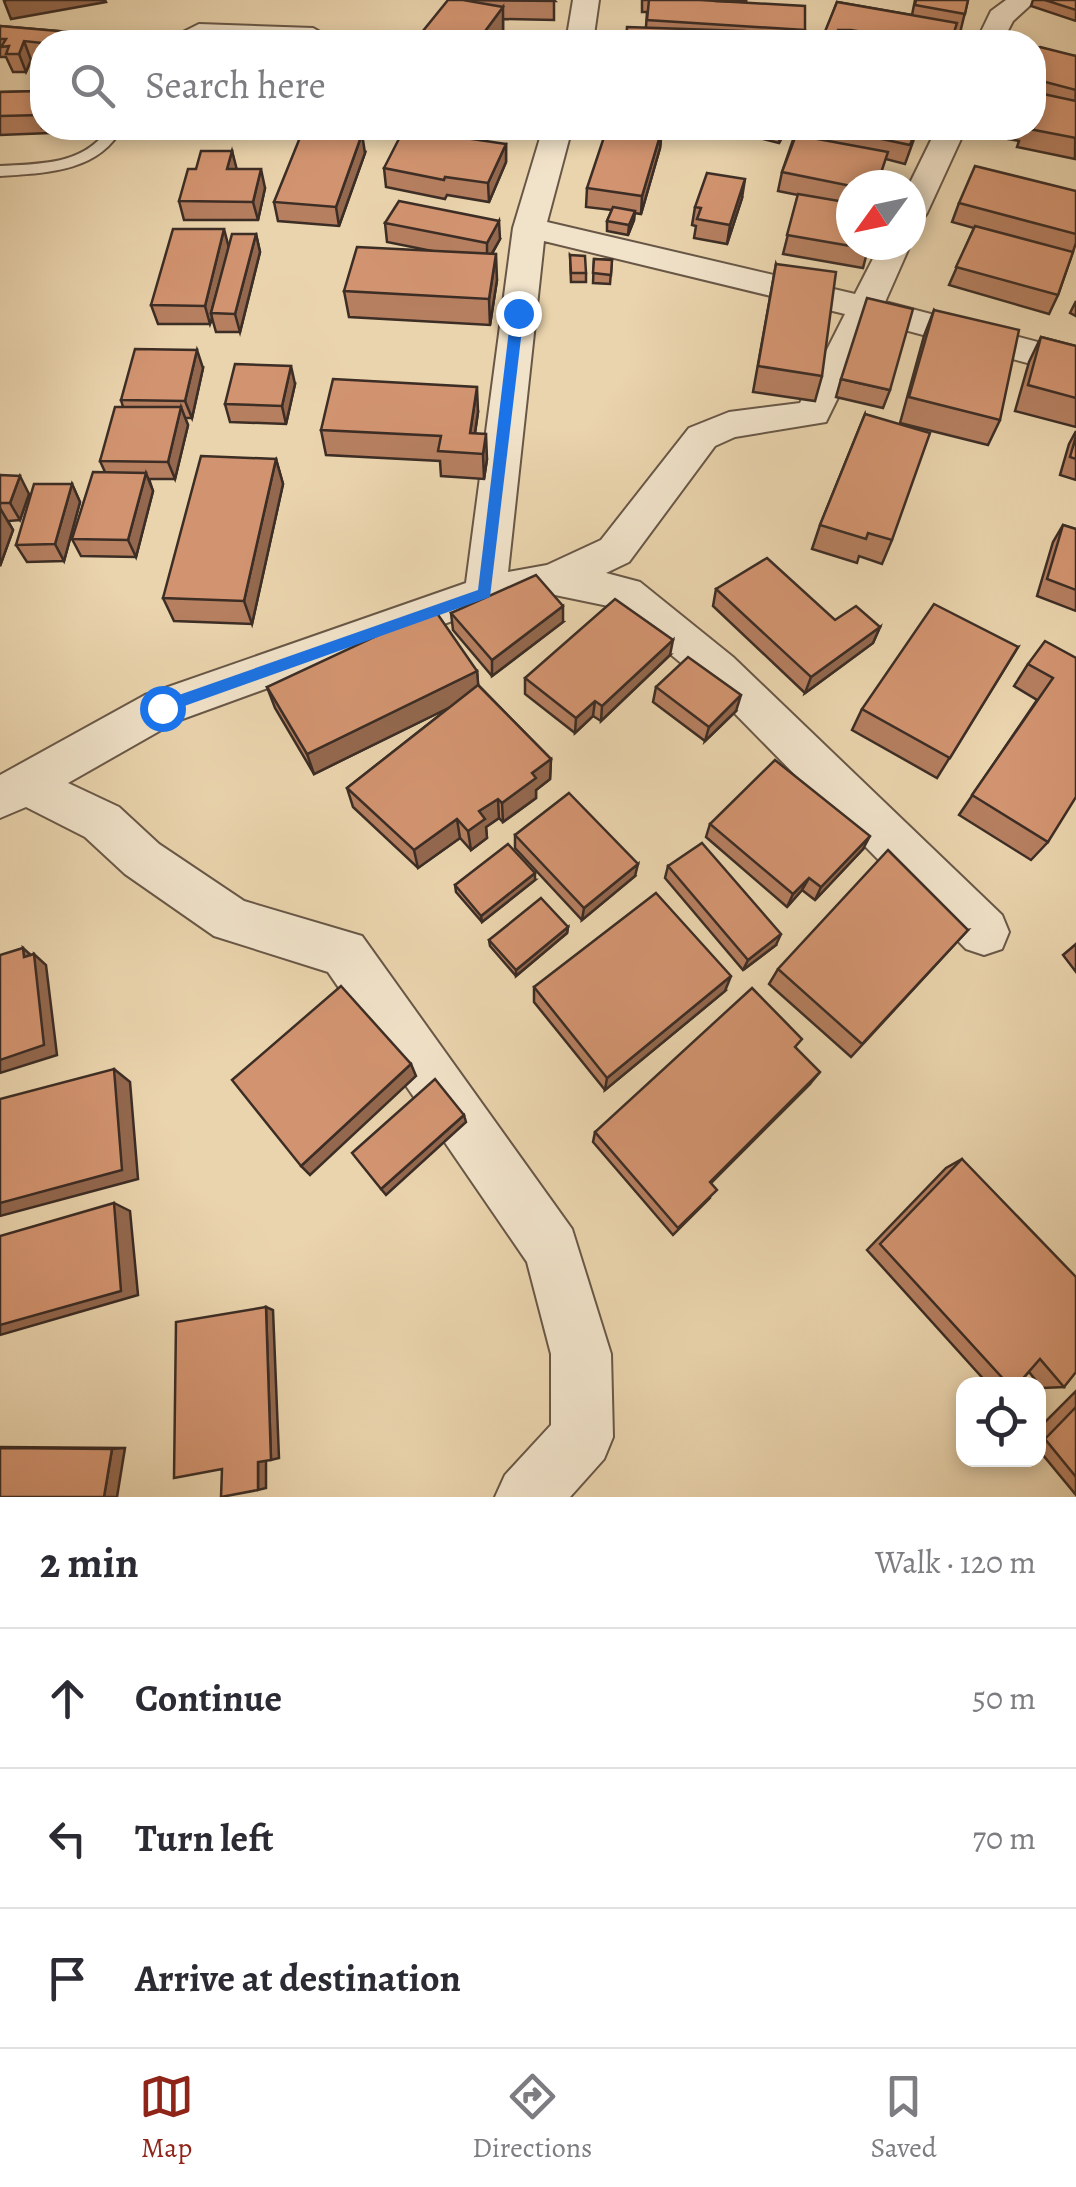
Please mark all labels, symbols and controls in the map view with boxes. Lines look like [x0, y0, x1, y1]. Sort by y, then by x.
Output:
search box [30, 30, 1046, 140]
icon: search [65, 58, 120, 113]
text: Search here [145, 59, 326, 111]
north arrow [836, 170, 926, 260]
route end [496, 291, 542, 337]
route start [140, 686, 186, 732]
map controls [956, 1377, 1046, 1467]
button: locate [956, 1377, 1046, 1467]
text: 2 min [40, 1534, 139, 1591]
text: Walk · 120 m [875, 1540, 1036, 1584]
icon: ahead [40, 1671, 95, 1726]
text: Continue [135, 1672, 282, 1724]
text: 50 m [972, 1676, 1036, 1720]
icon: left [40, 1811, 95, 1866]
text: Turn left [135, 1812, 274, 1864]
text: 70 m [973, 1816, 1036, 1860]
icon: arrive [40, 1951, 95, 2006]
text: Arrive at destination [135, 1952, 461, 2004]
tab: Map [139, 2069, 194, 2167]
tab: Directions [472, 2069, 592, 2167]
tab: Saved [871, 2069, 937, 2167]

